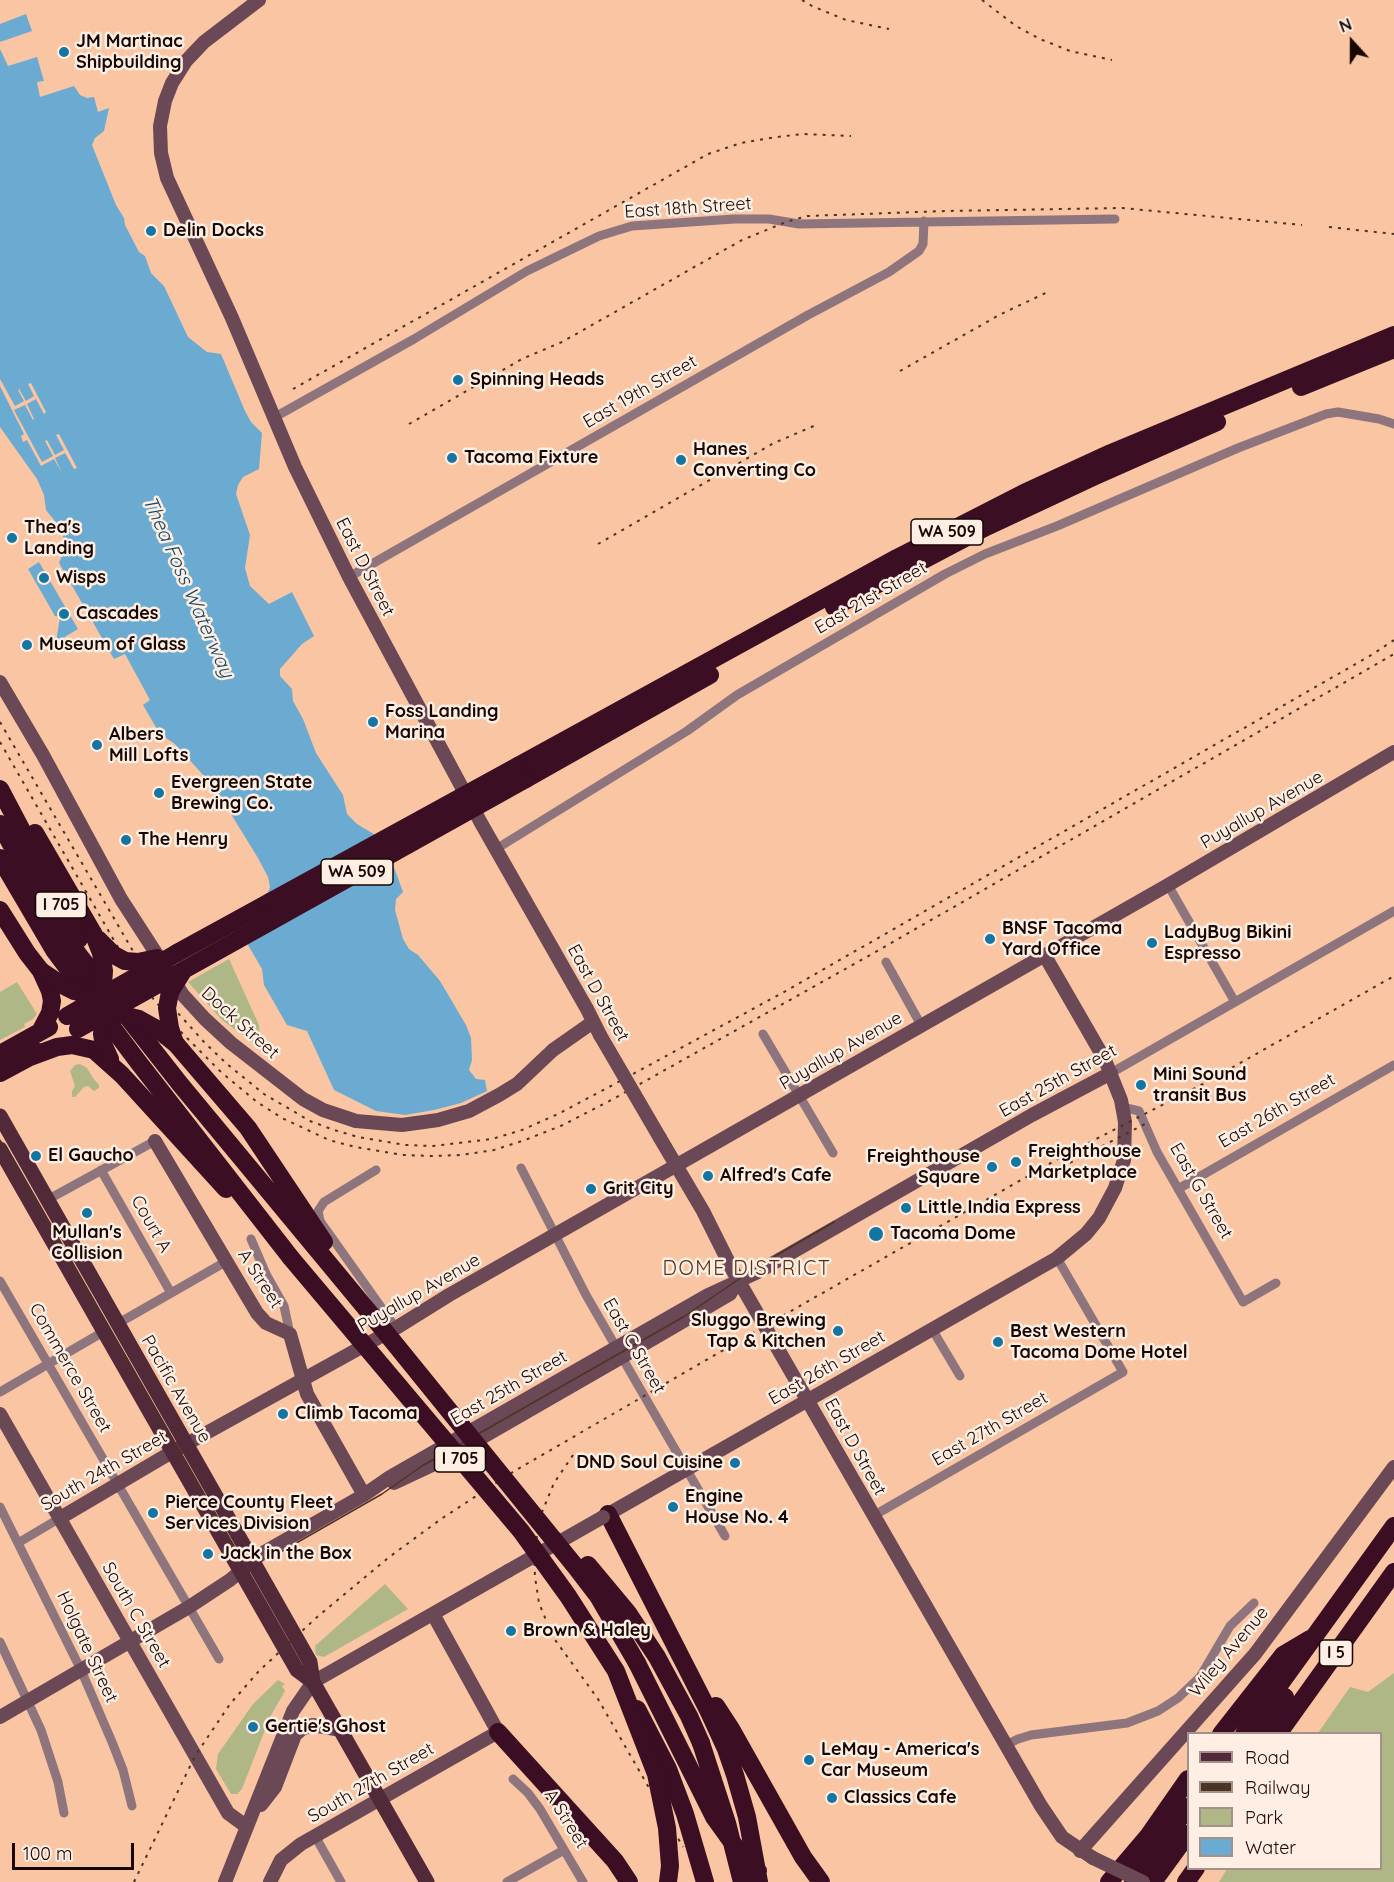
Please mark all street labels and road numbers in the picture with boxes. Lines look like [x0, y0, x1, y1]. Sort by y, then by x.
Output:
street label: East 18th Street [624, 193, 752, 223]
street label: East 19th Street [579, 351, 701, 433]
street label: East D Street [331, 514, 399, 620]
road number: WA 509 [911, 519, 983, 545]
street label: East 21st Street [811, 557, 931, 639]
street label: Puyallup Avenue [1197, 766, 1327, 854]
road number: WA 509 [321, 859, 393, 885]
road number: I 705 [36, 892, 86, 918]
street label: East D Street [562, 941, 634, 1045]
street label: Dock Street [197, 983, 283, 1063]
street label: Puyallup Avenue [776, 1007, 906, 1095]
street label: East 25th Street [996, 1040, 1120, 1122]
street label: East 26th Street [1215, 1069, 1339, 1153]
street label: East G Street [1165, 1139, 1237, 1243]
street label: Court A [126, 1192, 176, 1256]
street label: A Street [233, 1246, 287, 1312]
street label: Puyallup Avenue [354, 1249, 484, 1337]
street label: East C Street [598, 1295, 670, 1397]
street label: Commerce Street [24, 1299, 116, 1437]
street label: East 26th Street [765, 1326, 889, 1410]
street label: Pacific Avenue [136, 1331, 216, 1447]
street label: East 25th Street [447, 1346, 571, 1430]
street label: East 27th Street [928, 1387, 1052, 1471]
street label: East D Street [819, 1395, 891, 1499]
street label: South 24th Street [37, 1426, 171, 1516]
road number: I 705 [434, 1446, 486, 1472]
street label: South C Street [97, 1558, 175, 1672]
street label: Holgate Street [52, 1588, 122, 1706]
street label: Wiley Avenue [1185, 1602, 1273, 1702]
road number: I 5 [1320, 1640, 1352, 1666]
street label: South 27th Street [304, 1738, 438, 1828]
street label: A Street [539, 1785, 593, 1853]

